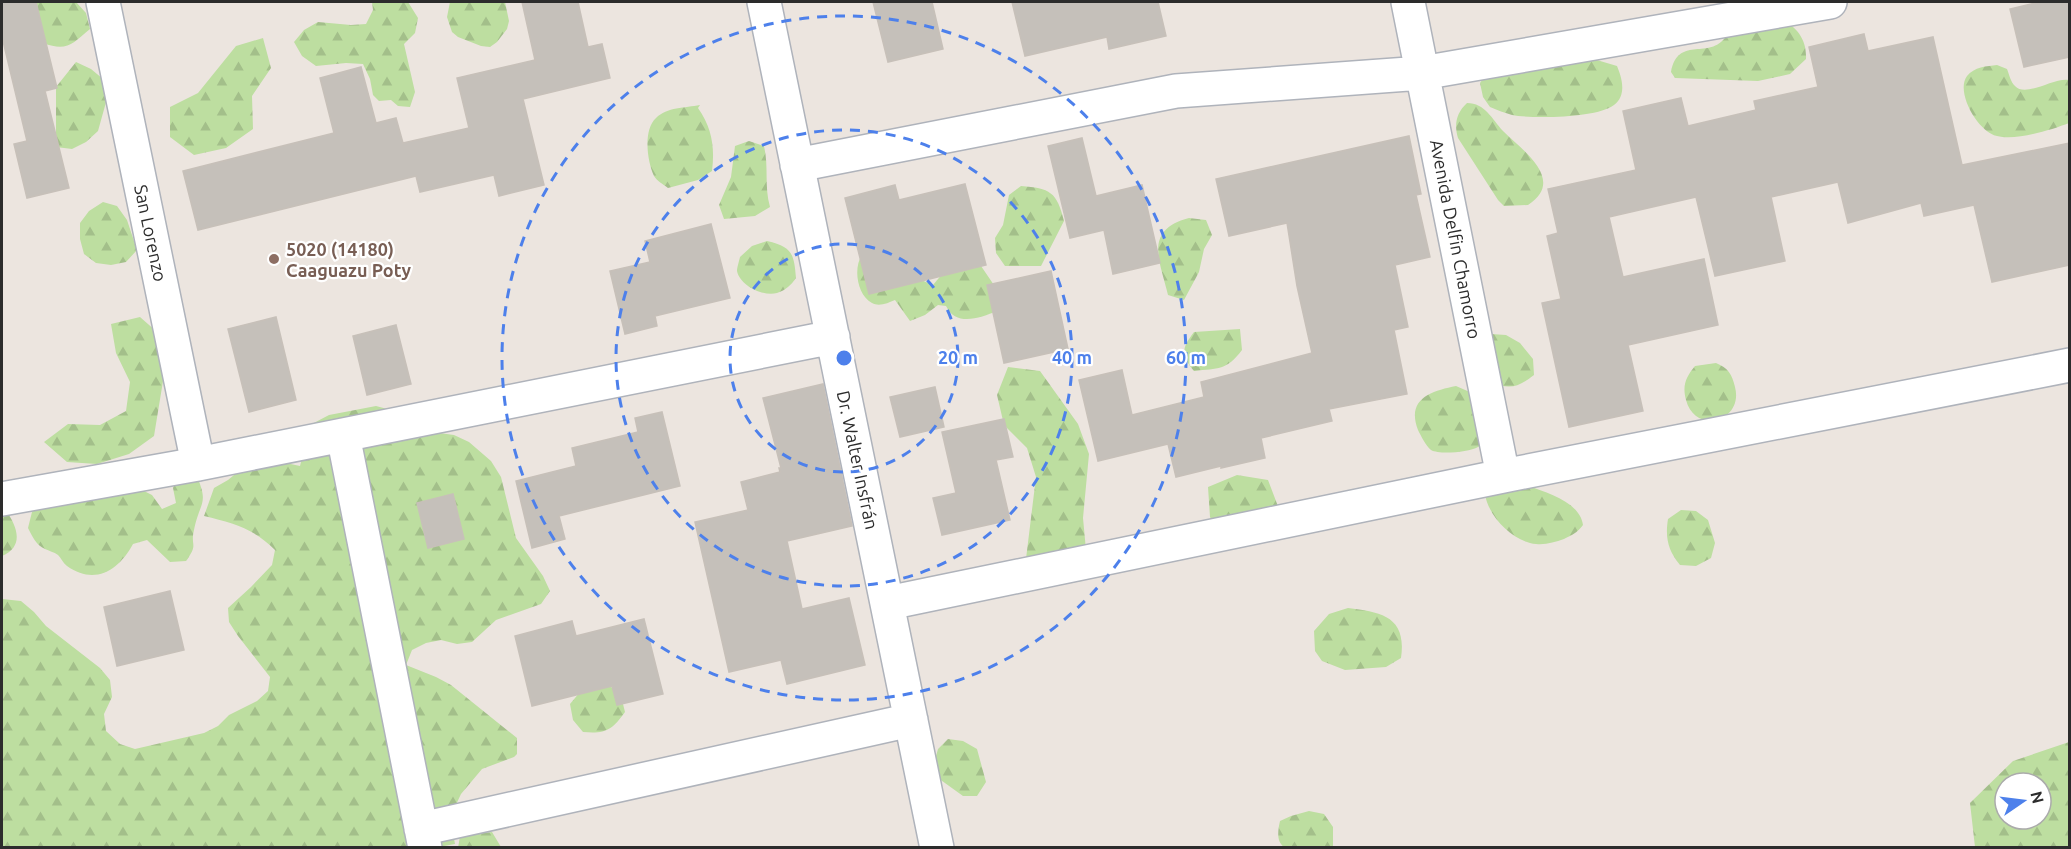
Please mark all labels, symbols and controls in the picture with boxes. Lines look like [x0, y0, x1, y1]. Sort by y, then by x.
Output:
street label: Avenida Delfin Chamorro [1427, 138, 1485, 340]
street label: San Lorenzo [131, 183, 171, 283]
place label: 5020 (14180) Caaguazu Poty [286, 239, 412, 280]
marker: 5020 (14180) Caaguazu Poty [267, 252, 281, 266]
text: 20 m [938, 347, 978, 367]
text: 40 m [1052, 347, 1092, 367]
text: 60 m [1166, 347, 1206, 367]
centre of rings [834, 348, 854, 368]
street label: Dr. Walter Insfrán [834, 389, 882, 531]
north arrow [1993, 771, 2053, 831]
text: N [2027, 789, 2048, 805]

